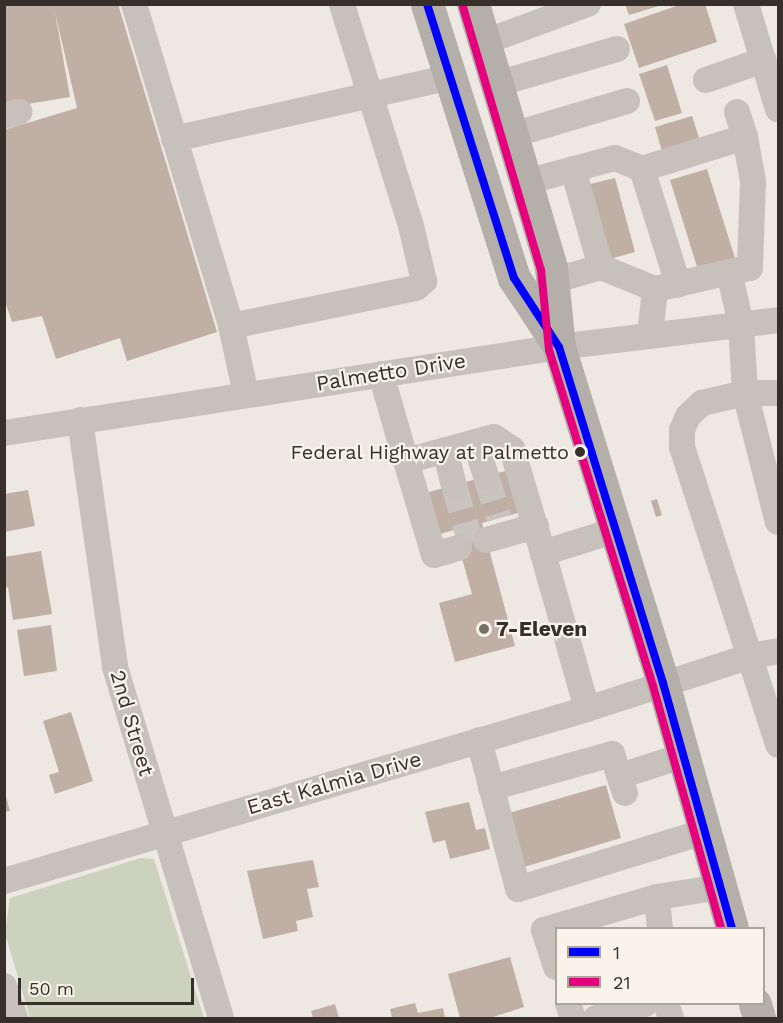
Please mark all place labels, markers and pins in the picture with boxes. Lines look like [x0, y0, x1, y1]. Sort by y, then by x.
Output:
place label: Federal Highway at Palmetto [289, 440, 569, 464]
marker: Federal Highway at Palmetto [574, 446, 586, 458]
place label: 7-Eleven [496, 616, 587, 642]
marker: 7-Eleven [477, 622, 491, 636]

